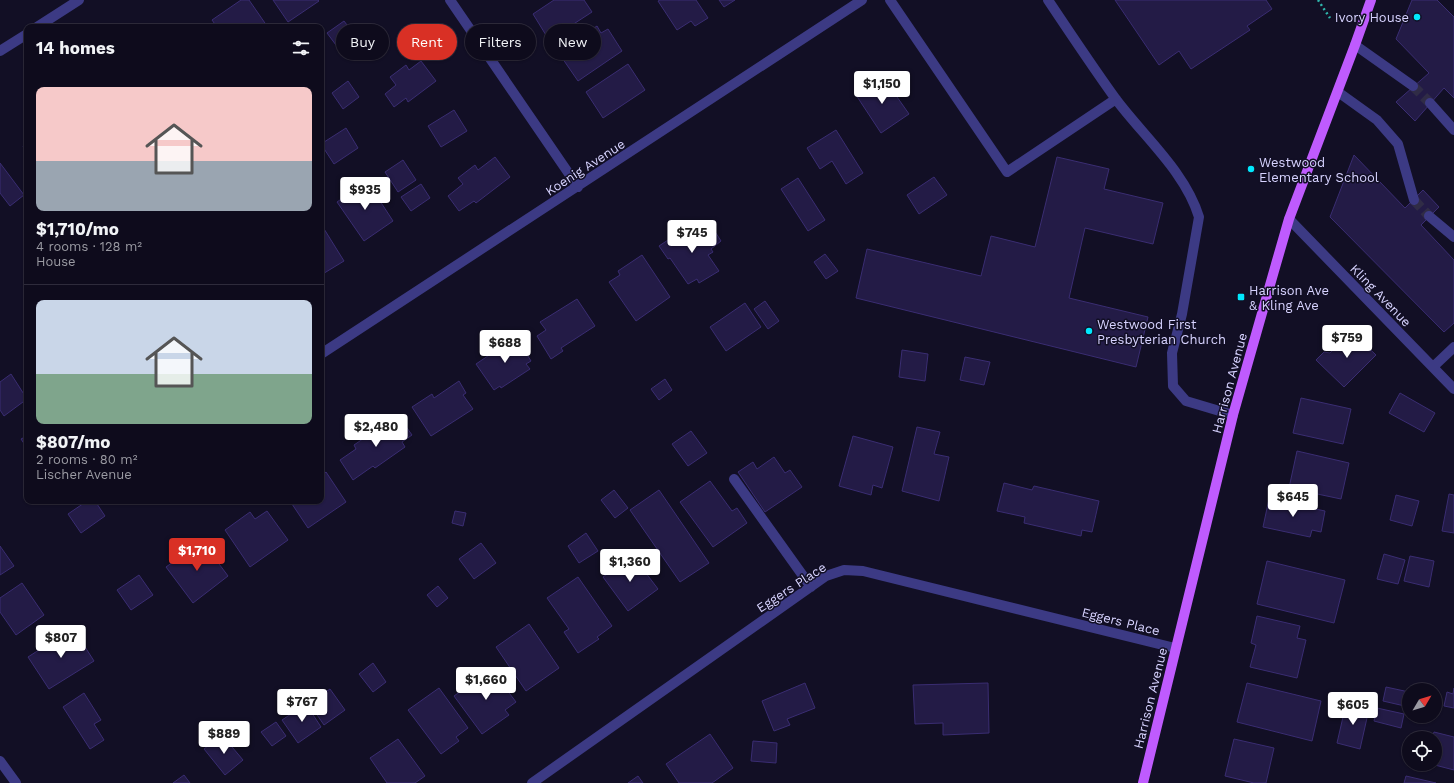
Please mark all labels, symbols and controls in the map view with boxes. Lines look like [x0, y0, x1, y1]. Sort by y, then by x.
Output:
place label: Ivory House [1335, 10, 1409, 25]
marker: Ivory House [1412, 12, 1422, 22]
chip: Buy [336, 24, 389, 60]
chip: Rent [397, 24, 457, 60]
chip: Filters [465, 24, 536, 60]
chip: New [544, 24, 601, 60]
icon: filters [290, 37, 312, 59]
text: 14 homes [36, 38, 115, 58]
pin: $1,150 [849, 71, 915, 105]
text: $1,150 [863, 76, 901, 91]
icon: home [138, 113, 210, 185]
street label: Koenig Avenue [543, 136, 628, 199]
place label: Westwood Elementary School [1259, 155, 1379, 185]
marker: Westwood Elementary School [1246, 164, 1256, 174]
pin: $935 [341, 177, 389, 211]
text: $935 [349, 182, 381, 197]
text: $1,710/mo [36, 219, 119, 239]
pin: $745 [668, 220, 716, 254]
text: $745 [676, 225, 708, 240]
text: 4 rooms · 128 m² [36, 239, 142, 254]
text: House [36, 254, 76, 269]
street label: Kling Avenue [1347, 261, 1414, 330]
place label: Harrison Ave & Kling Ave [1249, 283, 1329, 313]
marker: Harrison Ave & Kling Ave [1236, 292, 1246, 302]
place label: Westwood First Presbyterian Church [1097, 317, 1226, 347]
pin: $759 [1323, 325, 1371, 359]
icon: home [138, 326, 210, 398]
marker: Westwood First Presbyterian Church [1084, 326, 1094, 336]
pin: $688 [481, 330, 529, 364]
text: $759 [1331, 330, 1363, 345]
street label: Harrison Avenue [1209, 331, 1250, 435]
text: $688 [489, 335, 521, 350]
pin: $2,480 [343, 414, 409, 448]
text: $2,480 [354, 419, 398, 434]
text: $807/mo [36, 432, 110, 452]
text: 2 rooms · 80 m² [36, 452, 137, 467]
text: Lischer Avenue [36, 467, 132, 482]
pin: $645 [1269, 484, 1317, 518]
text: $645 [1277, 489, 1309, 504]
pin: $1,710 [164, 538, 230, 572]
text: $1,710 [178, 543, 216, 558]
pin: $1,360 [597, 549, 663, 583]
text: $1,360 [609, 554, 651, 569]
street label: Eggers Place [754, 559, 829, 615]
street label: Eggers Place [1080, 605, 1162, 638]
pin: $807 [37, 625, 85, 659]
text: $807 [45, 630, 77, 645]
street label: Harrison Avenue [1131, 646, 1170, 750]
pin: $1,660 [453, 667, 519, 701]
text: $1,660 [465, 672, 507, 687]
north arrow [1402, 683, 1442, 723]
map controls [1402, 683, 1442, 771]
pin: $767 [278, 689, 326, 723]
pin: $605 [1329, 692, 1377, 726]
text: $767 [286, 694, 318, 709]
text: $605 [1337, 697, 1369, 712]
pin: $889 [200, 721, 248, 755]
text: $889 [208, 726, 240, 741]
button: locate [1402, 731, 1442, 771]

